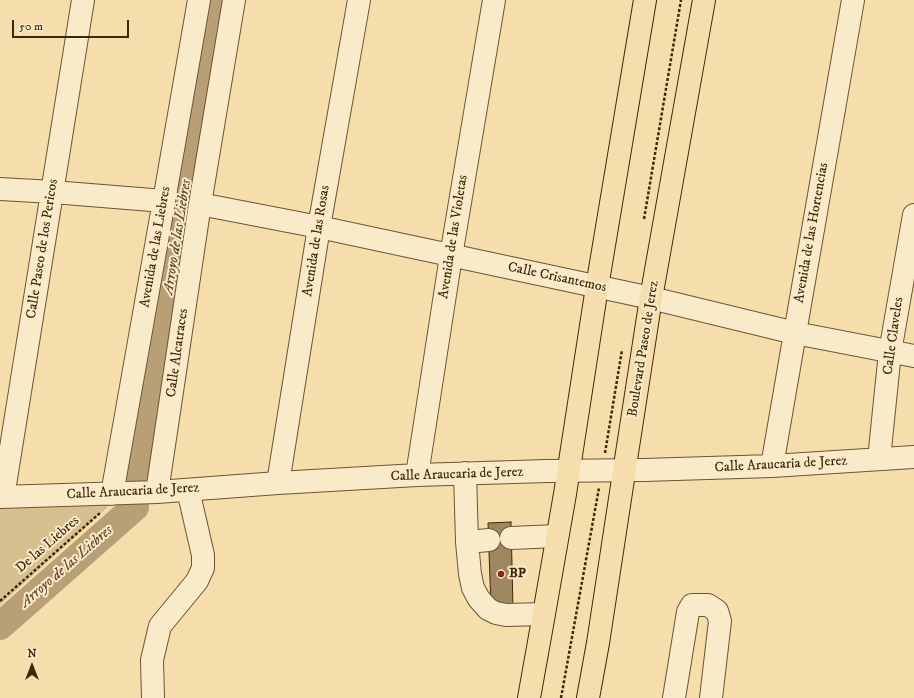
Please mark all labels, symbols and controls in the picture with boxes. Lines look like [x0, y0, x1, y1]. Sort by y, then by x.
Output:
scale bar [14, 12, 131, 38]
text: 50 m [19, 19, 43, 34]
street label: Avenida de las Hortencias [791, 161, 833, 305]
street label: Avenida de las Violetas [436, 174, 472, 300]
street label: Calle Paseo de los Pericos [24, 178, 62, 320]
water label: Arroyo de las Liebres [160, 178, 196, 296]
street label: Avenida de las Rosas [300, 184, 334, 298]
street label: Avenida de las Liebres [137, 185, 175, 309]
street label: Calle Crisantemos [506, 259, 608, 297]
street label: Boulevard Paseo de Jerez [625, 280, 663, 418]
street label: Calle Claveles [880, 296, 908, 376]
street label: Calle Alcatraces [163, 307, 193, 399]
street label: Calle Araucaria de Jerez [714, 453, 848, 477]
street label: Calle Araucaria de Jerez [390, 464, 524, 486]
street label: Calle Araucaria de Jerez [66, 480, 200, 504]
street label: De las Liebres [13, 513, 83, 577]
water label: Arroyo de las Liebres [17, 522, 117, 612]
place label: BP [509, 566, 526, 582]
marker: BP [496, 569, 506, 579]
north arrow [12, 646, 52, 686]
text: N [27, 647, 37, 661]

